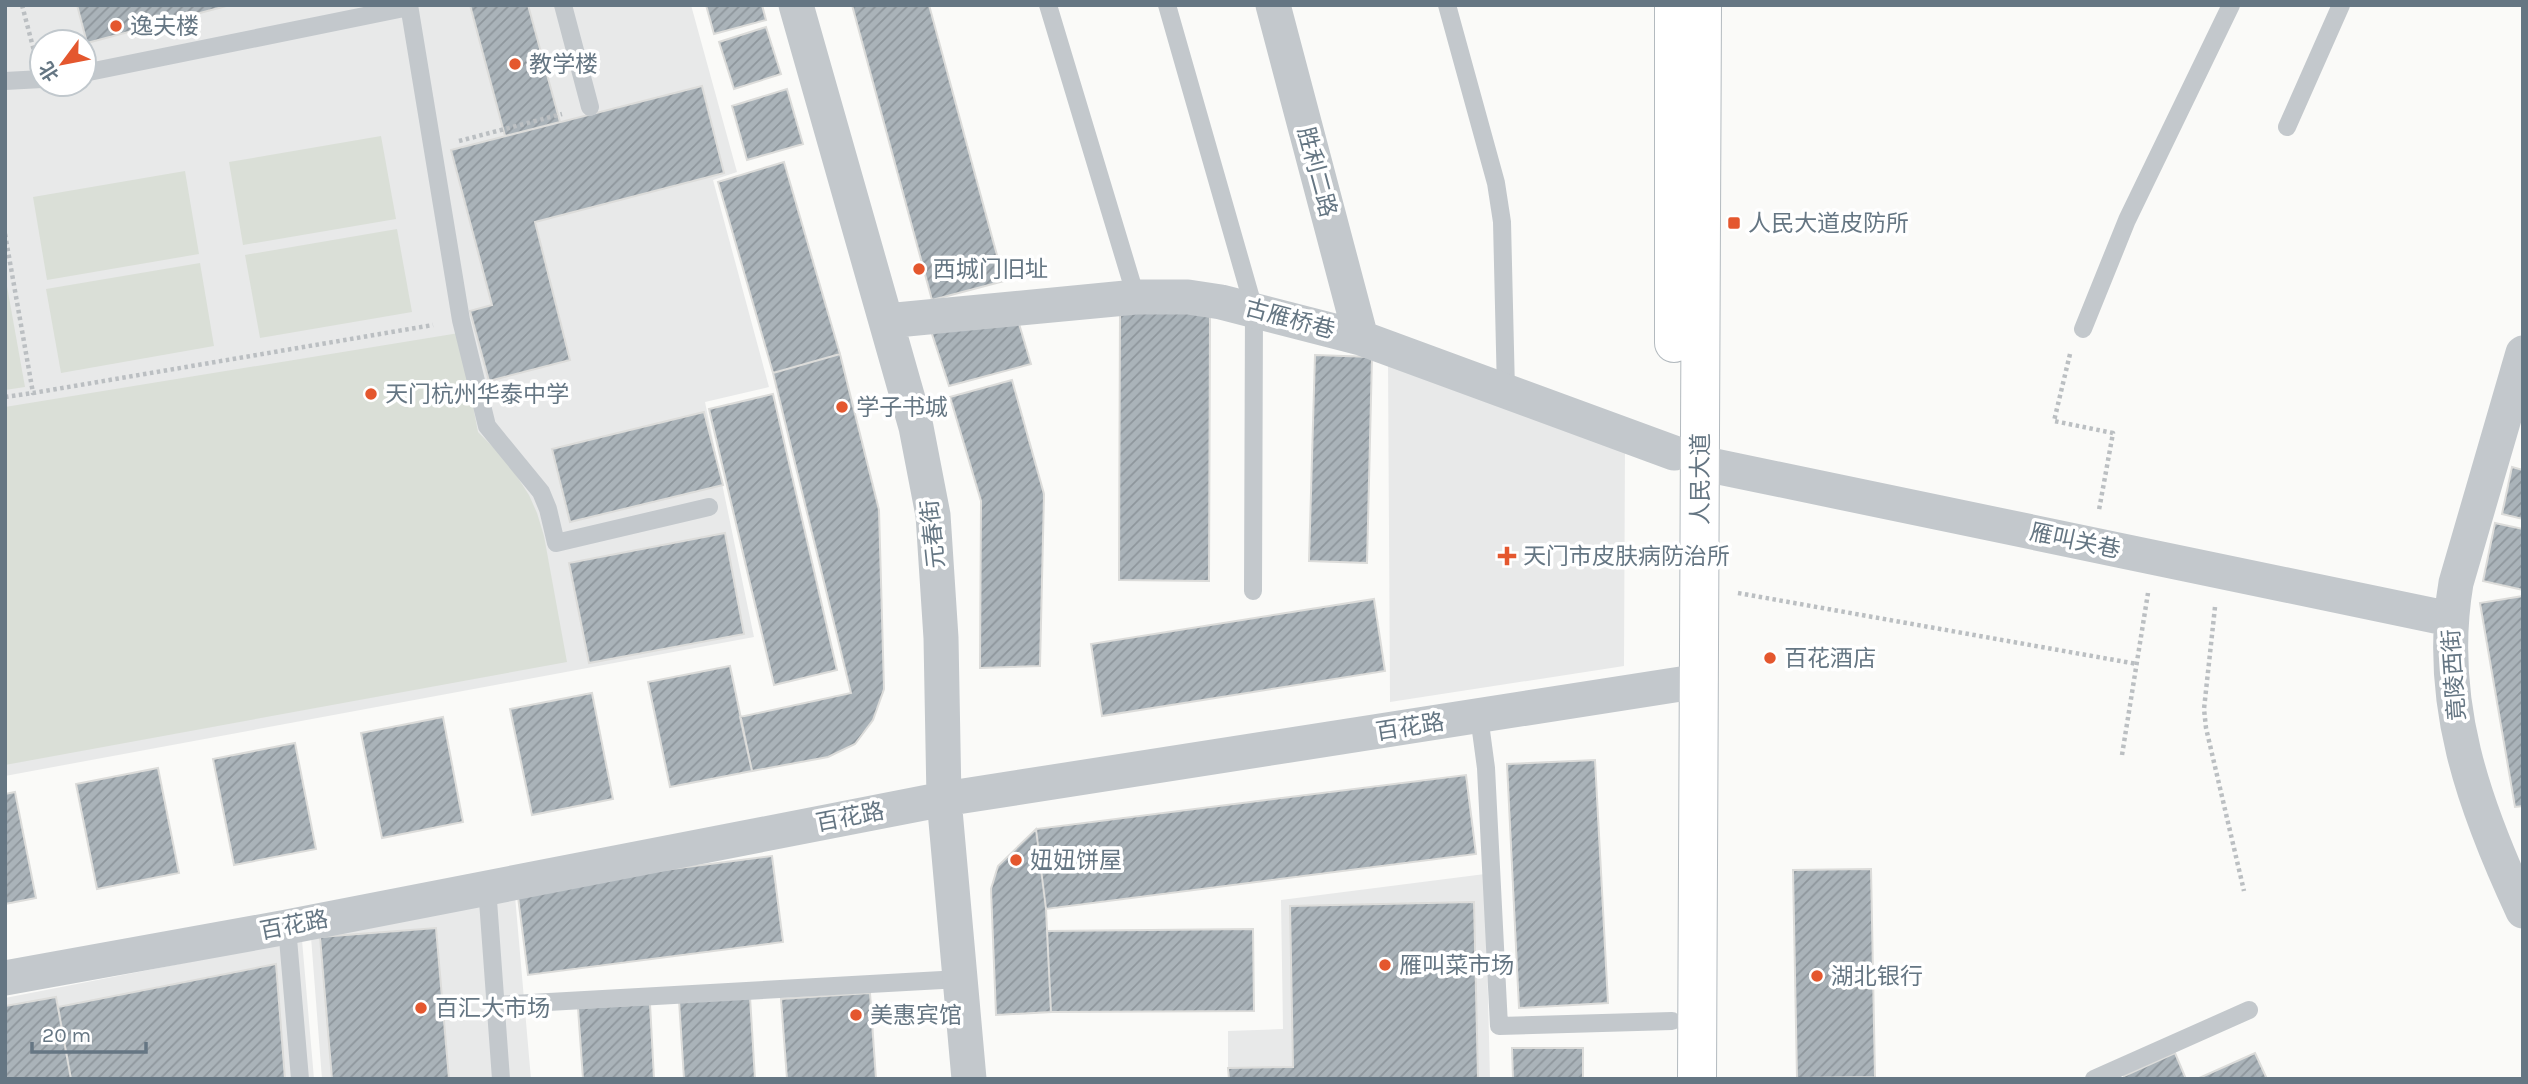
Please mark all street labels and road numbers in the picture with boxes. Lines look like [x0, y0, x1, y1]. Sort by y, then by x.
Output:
street label: 胜利二路 [1292, 124, 1342, 220]
street label: 古雁桥巷 [1242, 294, 1338, 344]
street label: 人民大道 [1687, 433, 1714, 525]
street label: 元春街 [916, 498, 950, 570]
street label: 雁叫关巷 [2027, 518, 2123, 564]
street label: 竟陵西街 [2437, 628, 2471, 722]
street label: 百花路 [1374, 708, 1446, 746]
street label: 百花路 [814, 797, 886, 837]
street label: 百花路 [258, 905, 330, 945]

